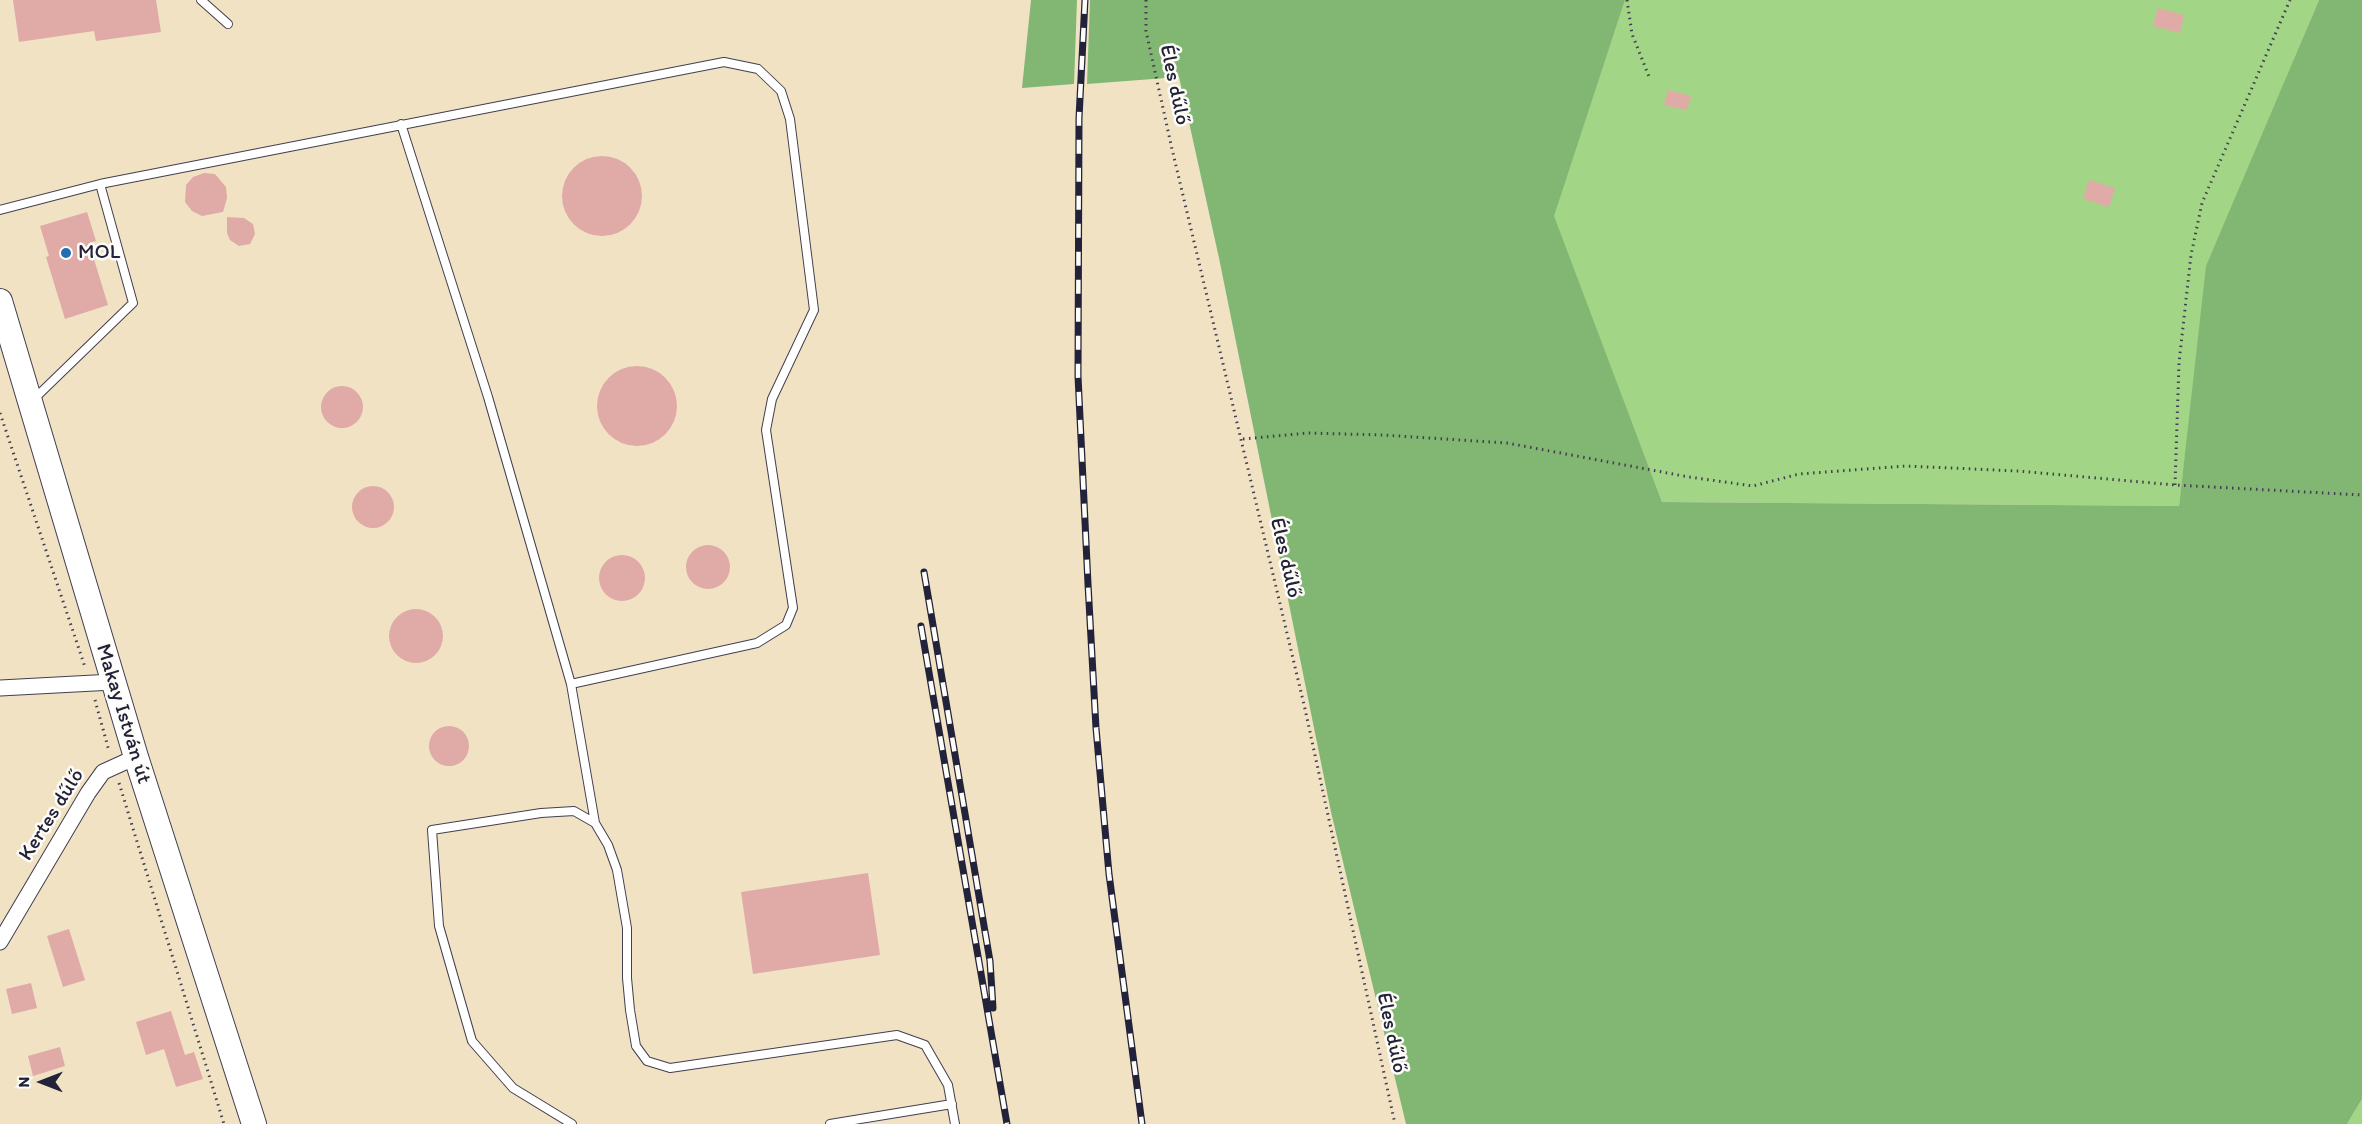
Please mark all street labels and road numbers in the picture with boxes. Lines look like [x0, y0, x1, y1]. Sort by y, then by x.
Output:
street label: Éles dűlő [1153, 42, 1195, 128]
street label: Éles dűlő [1264, 515, 1306, 601]
street label: Makay István út [90, 641, 156, 787]
street label: Kertes dűlő [14, 764, 90, 866]
street label: Éles dűlő [1370, 990, 1412, 1076]

